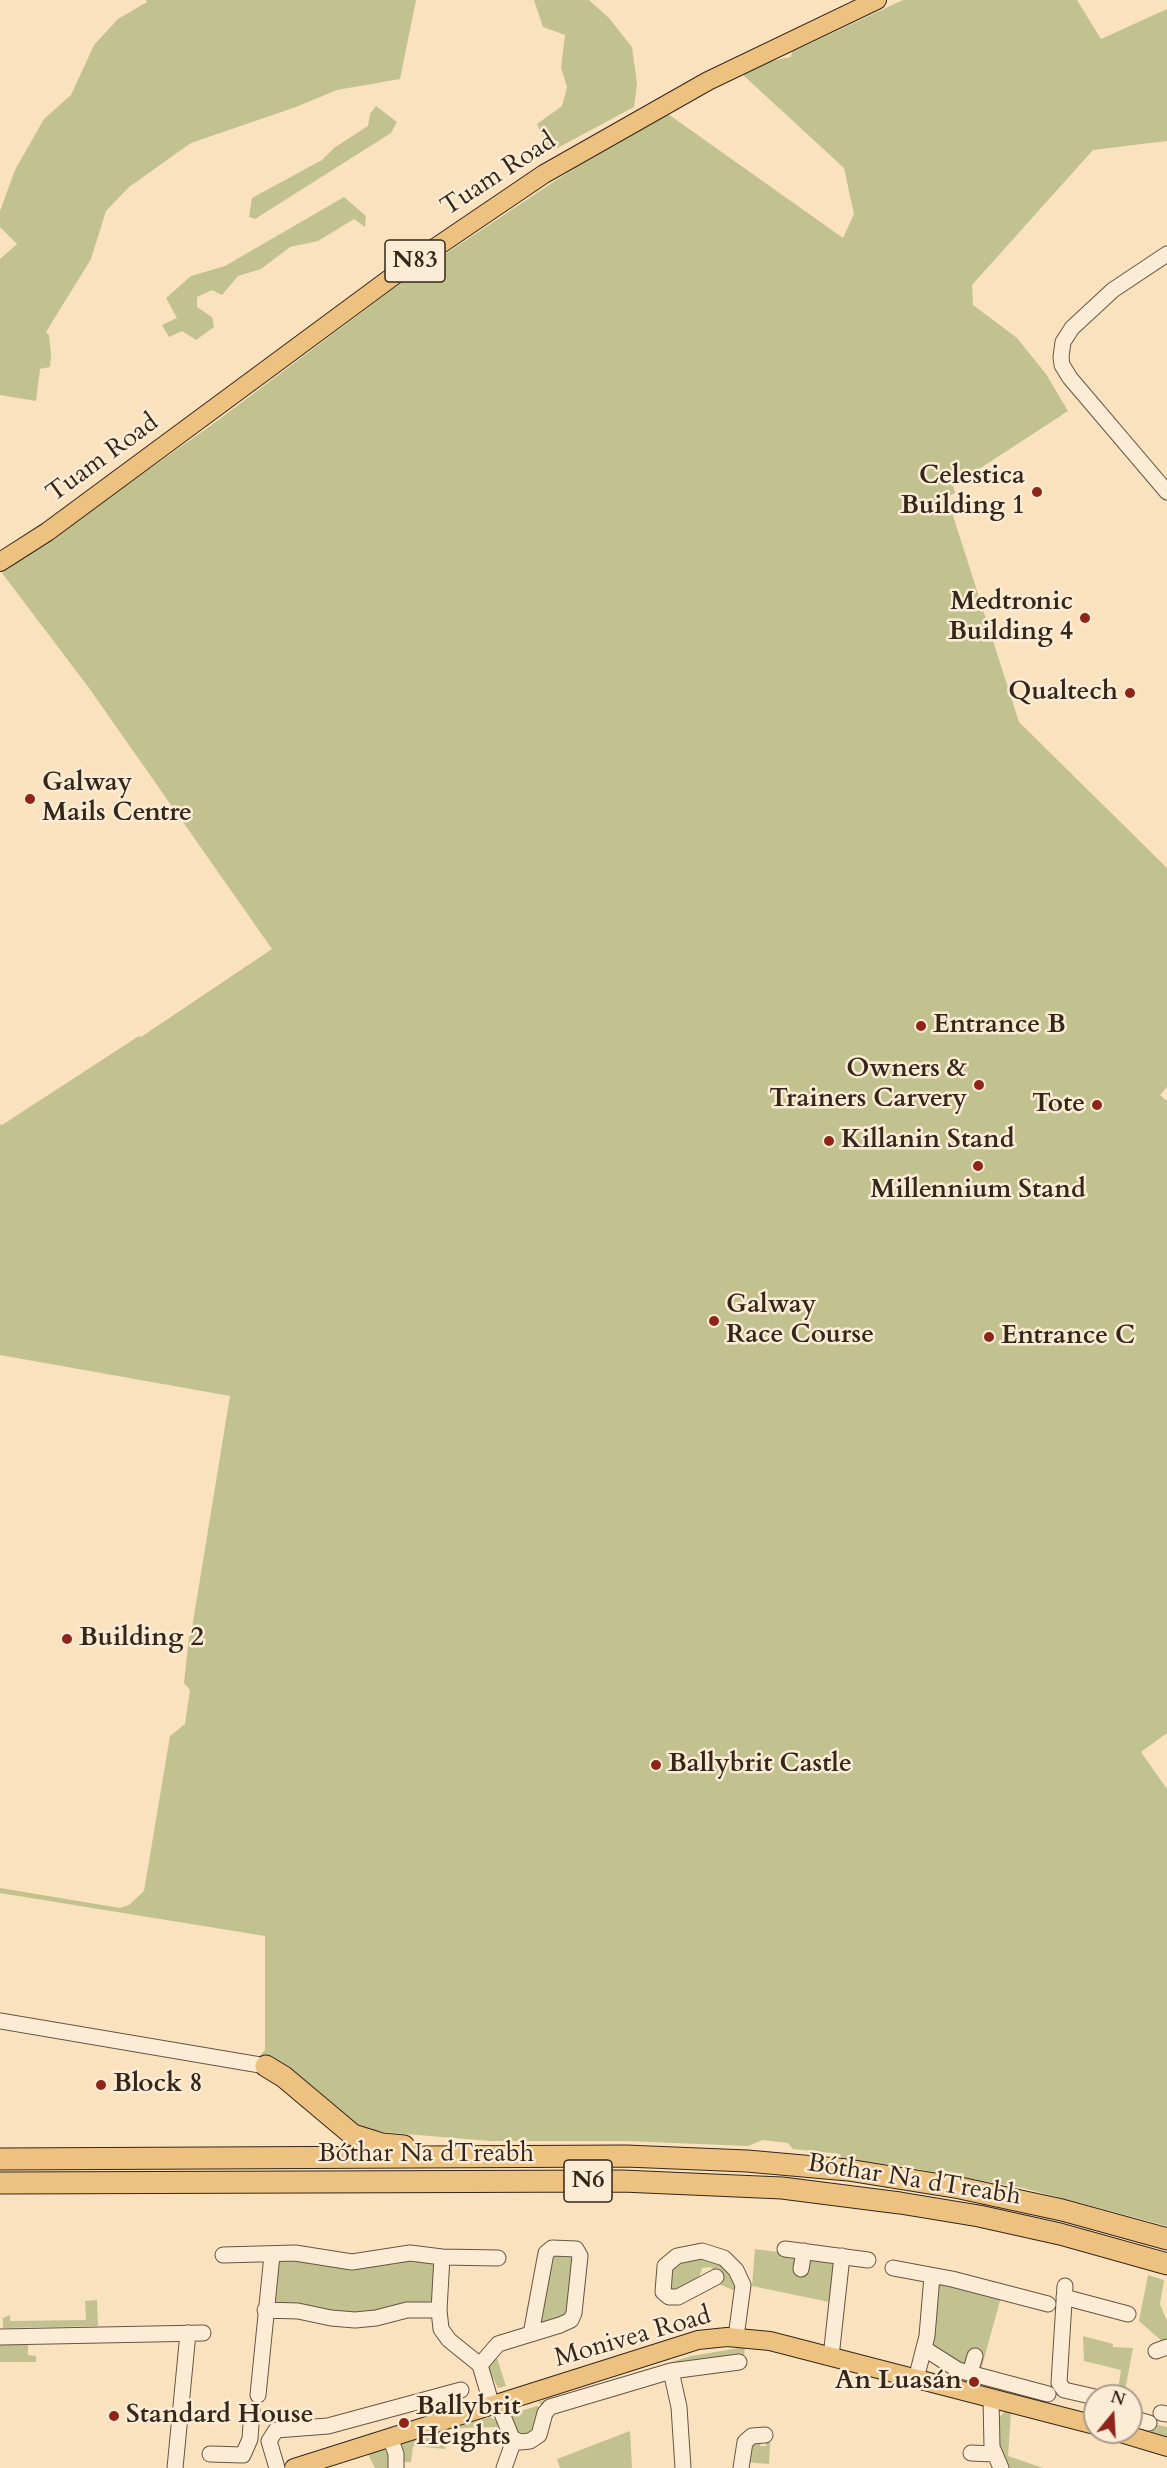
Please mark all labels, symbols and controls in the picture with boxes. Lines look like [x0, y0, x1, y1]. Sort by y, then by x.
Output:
street label: Tuam Road [436, 126, 562, 224]
road number: N83 [385, 240, 445, 282]
street label: Tuam Road [41, 408, 165, 510]
place label: Celestica Building 1 [900, 461, 1025, 522]
marker: Celestica Building 1 [1030, 485, 1044, 499]
place label: Medtronic Building 4 [948, 587, 1073, 648]
marker: Medtronic Building 4 [1078, 611, 1092, 625]
place label: Qualtech [1008, 677, 1118, 709]
marker: Qualtech [1123, 686, 1137, 700]
place label: Galway Mails Centre [42, 768, 192, 830]
marker: Galway Mails Centre [23, 792, 37, 806]
place label: Entrance B [933, 1010, 1066, 1042]
marker: Entrance B [914, 1019, 928, 1033]
place label: Owners & Trainers Carvery [769, 1054, 967, 1116]
marker: Owners & Trainers Carvery [972, 1078, 986, 1092]
place label: Tote [1032, 1089, 1085, 1121]
marker: Tote [1090, 1098, 1104, 1112]
place label: Killanin Stand [841, 1125, 1014, 1157]
marker: Killanin Stand [822, 1134, 836, 1148]
marker: Millennium Stand [971, 1159, 985, 1173]
place label: Millennium Stand [870, 1175, 1086, 1207]
place label: Galway Race Course [726, 1290, 874, 1352]
marker: Galway Race Course [707, 1314, 721, 1328]
place label: Entrance C [1001, 1321, 1135, 1353]
marker: Entrance C [982, 1330, 996, 1344]
place label: Building 2 [79, 1623, 204, 1655]
marker: Building 2 [60, 1632, 74, 1646]
place label: Ballybrit Castle [668, 1749, 852, 1781]
marker: Ballybrit Castle [649, 1758, 663, 1772]
place label: Block 8 [113, 2069, 202, 2101]
marker: Block 8 [94, 2078, 108, 2092]
street label: Bóthar Na dTreabh [318, 2139, 534, 2171]
street label: Bóthar Na dTreabh [805, 2149, 1023, 2213]
road number: N6 [564, 2160, 612, 2202]
street label: Monivea Road [551, 2301, 715, 2375]
place label: An Luasán [835, 2366, 962, 2398]
marker: An Luasán [967, 2375, 981, 2389]
north arrow [1083, 2384, 1143, 2444]
text: N [1108, 2386, 1128, 2411]
place label: Ballybrit Heights [416, 2392, 520, 2454]
place label: Standard House [126, 2400, 314, 2432]
marker: Standard House [107, 2409, 121, 2423]
marker: Ballybrit Heights [397, 2416, 411, 2430]

